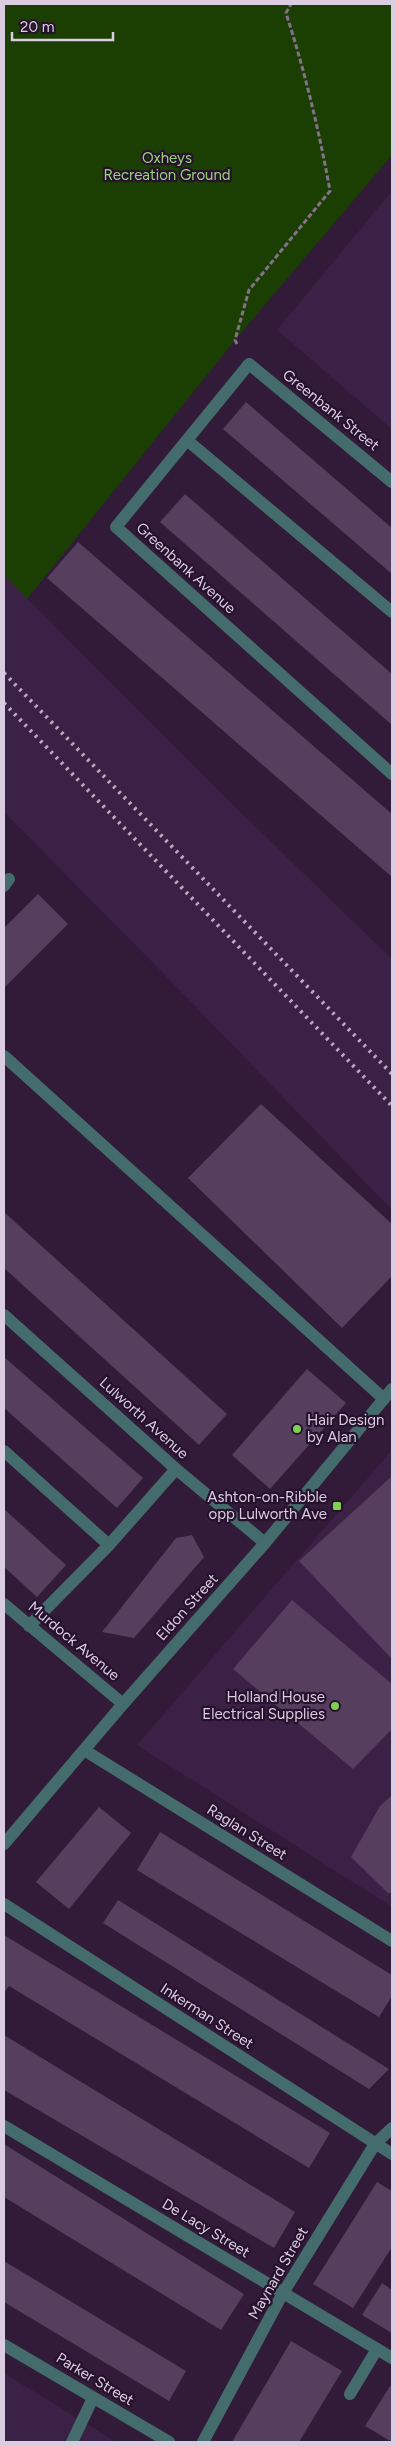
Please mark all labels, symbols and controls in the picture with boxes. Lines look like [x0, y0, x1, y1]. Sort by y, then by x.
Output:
scale bar [12, 10, 114, 42]
text: 20 m [20, 18, 54, 36]
park label: Oxheys Recreation Ground [103, 149, 231, 184]
street label: Greenbank Street [279, 366, 383, 455]
street label: Greenbank Avenue [133, 519, 239, 617]
street label: Lulworth Avenue [96, 1373, 192, 1463]
place label: Hair Design by Alan [307, 1411, 384, 1446]
marker: Hair Design by Alan [291, 1423, 303, 1435]
place label: Ashton-on-Ribble opp Lulworth Ave [207, 1488, 327, 1523]
marker: Ashton-on-Ribble opp Lulworth Ave [331, 1500, 343, 1512]
street label: Eldon Street [152, 1570, 222, 1644]
street label: Murdock Avenue [25, 1598, 123, 1684]
place label: Holland House Electrical Supplies [202, 1688, 325, 1723]
marker: Holland House Electrical Supplies [329, 1700, 341, 1712]
street label: Raglan Street [204, 1800, 291, 1864]
street label: Inkerman Street [157, 1979, 257, 2053]
street label: De Lacy Street [159, 2195, 253, 2261]
street label: Maynard Street [244, 2223, 312, 2322]
street label: Parker Street [53, 2349, 137, 2409]

